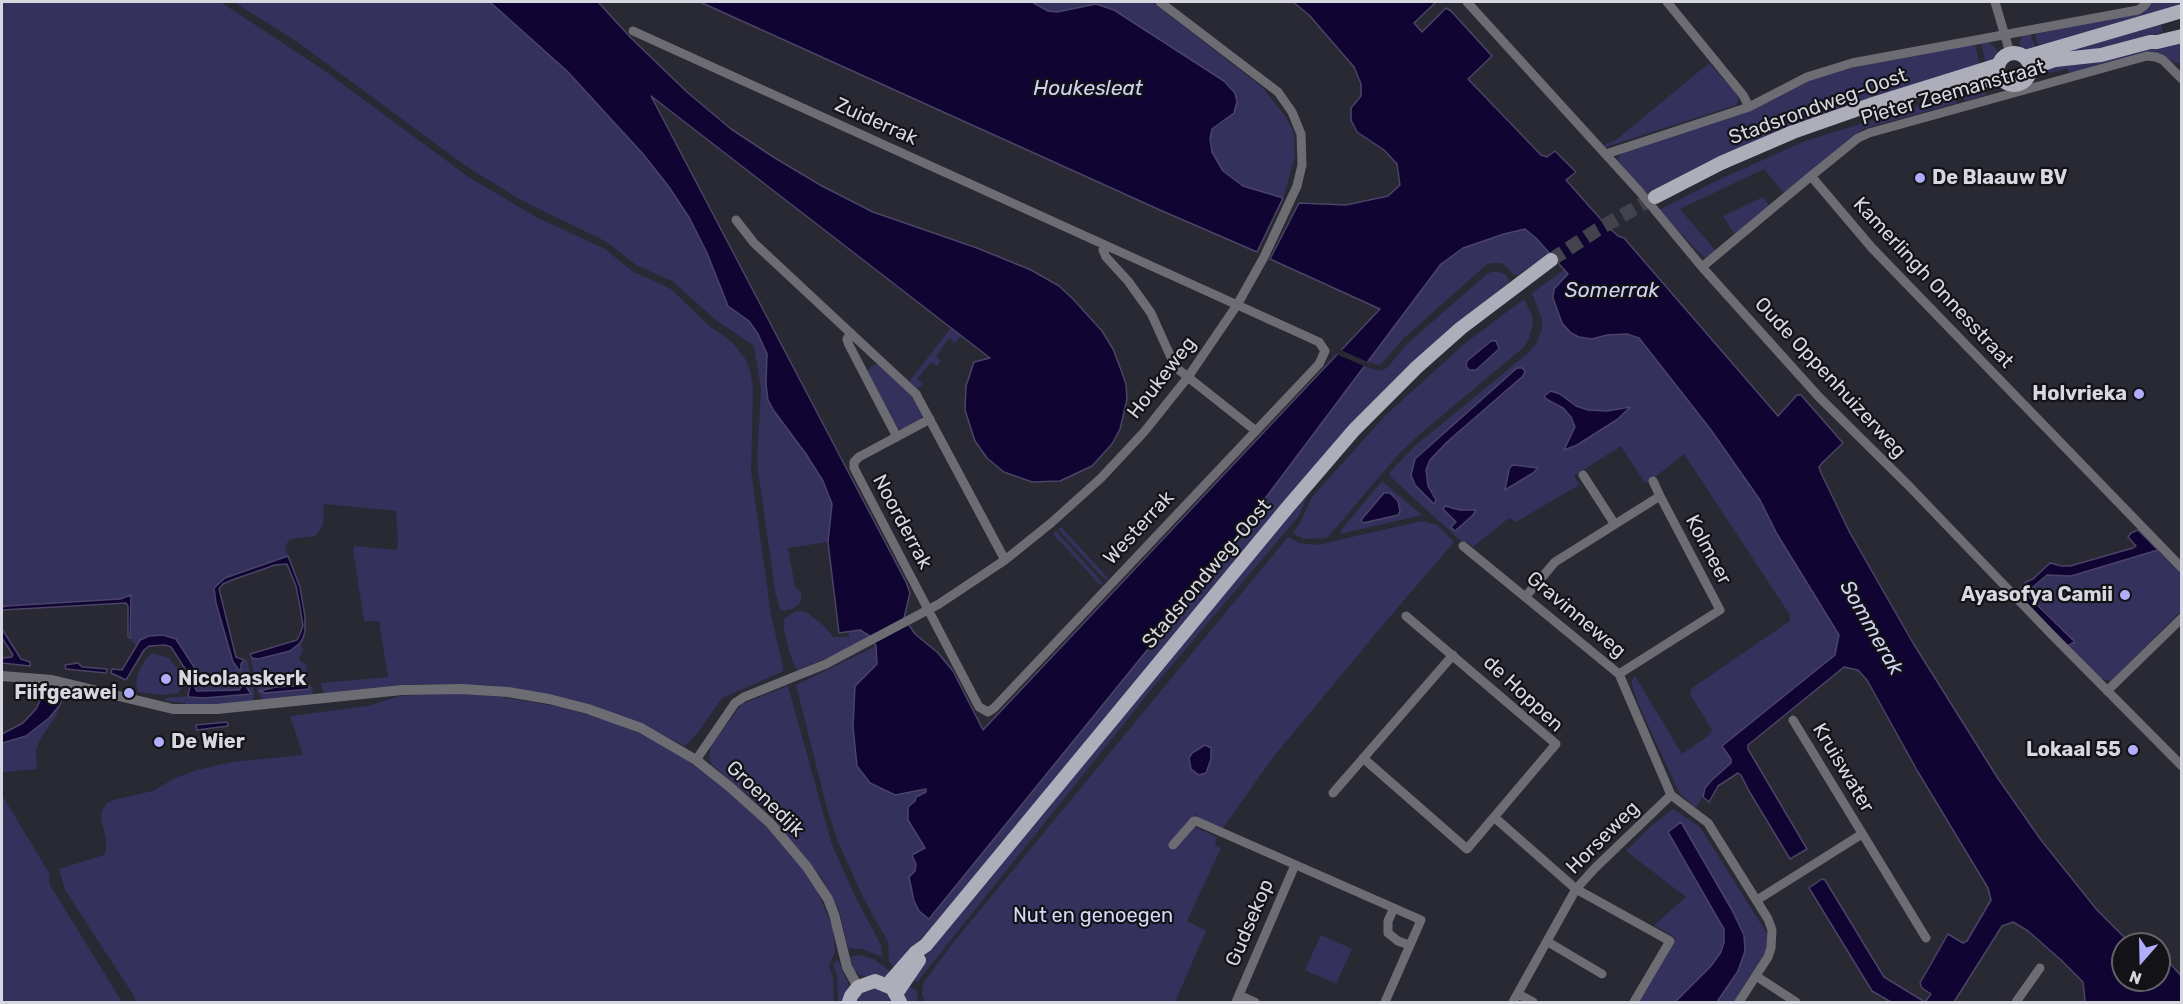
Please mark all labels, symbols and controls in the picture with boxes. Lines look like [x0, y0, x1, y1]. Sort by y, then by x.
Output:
street label: Pieter Zeemanstraat [1858, 55, 2048, 131]
street label: Stadsrondweg-Oost [1726, 64, 1910, 150]
water label: Houkesleat [1033, 76, 1143, 102]
street label: Zuiderrak [831, 93, 921, 151]
place label: De Blaauw BV [1932, 166, 2067, 190]
marker: De Blaauw BV [1913, 171, 1927, 185]
street label: Kamerlingh Onnesstraat [1848, 193, 2018, 373]
water label: Somerrak [1565, 278, 1659, 304]
street label: Oude Oppenhuizerweg [1749, 293, 1911, 463]
street label: Houkeweg [1123, 332, 1201, 424]
place label: Holvrieka [2032, 382, 2127, 406]
marker: Holvrieka [2132, 387, 2146, 401]
street label: Noorderrak [867, 471, 937, 573]
street label: Westerrak [1099, 486, 1179, 570]
street label: Stadsrondweg-Oost [1137, 494, 1277, 654]
street label: Kolmeer [1680, 511, 1736, 589]
street label: Gravinneweg [1522, 567, 1630, 663]
water label: Sommerak [1834, 576, 1908, 680]
place label: Ayasofya Camii [1961, 583, 2113, 607]
marker: Ayasofya Camii [2118, 588, 2132, 602]
street label: de Hoppen [1478, 651, 1568, 737]
place label: Nicolaaskerk [178, 667, 306, 691]
marker: Nicolaaskerk [159, 672, 173, 686]
place label: Fiifgeawei [14, 681, 117, 705]
marker: Fiifgeawei [122, 686, 136, 700]
street label: Kruiswater [1807, 719, 1879, 817]
place label: De Wier [171, 730, 245, 754]
marker: De Wier [152, 735, 166, 749]
place label: Lokaal 55 [2026, 738, 2121, 762]
marker: Lokaal 55 [2126, 743, 2140, 757]
street label: Groenedijk [721, 756, 809, 842]
street label: Horseweg [1561, 796, 1645, 880]
street label: Gudsekop [1221, 876, 1279, 970]
park label: Nut en genoegen [1013, 904, 1173, 928]
north arrow [2111, 932, 2171, 992]
text: N [2127, 967, 2144, 988]

